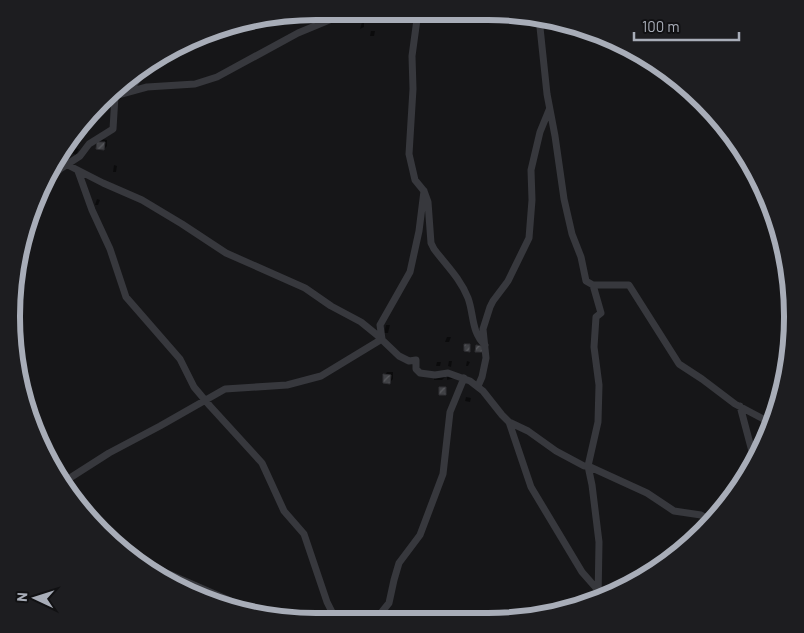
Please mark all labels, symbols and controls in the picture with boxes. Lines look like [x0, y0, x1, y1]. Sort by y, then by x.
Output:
scale bar [634, 10, 739, 42]
text: 100 m [642, 17, 680, 35]
north arrow [10, 573, 60, 623]
text: N [13, 592, 30, 602]

